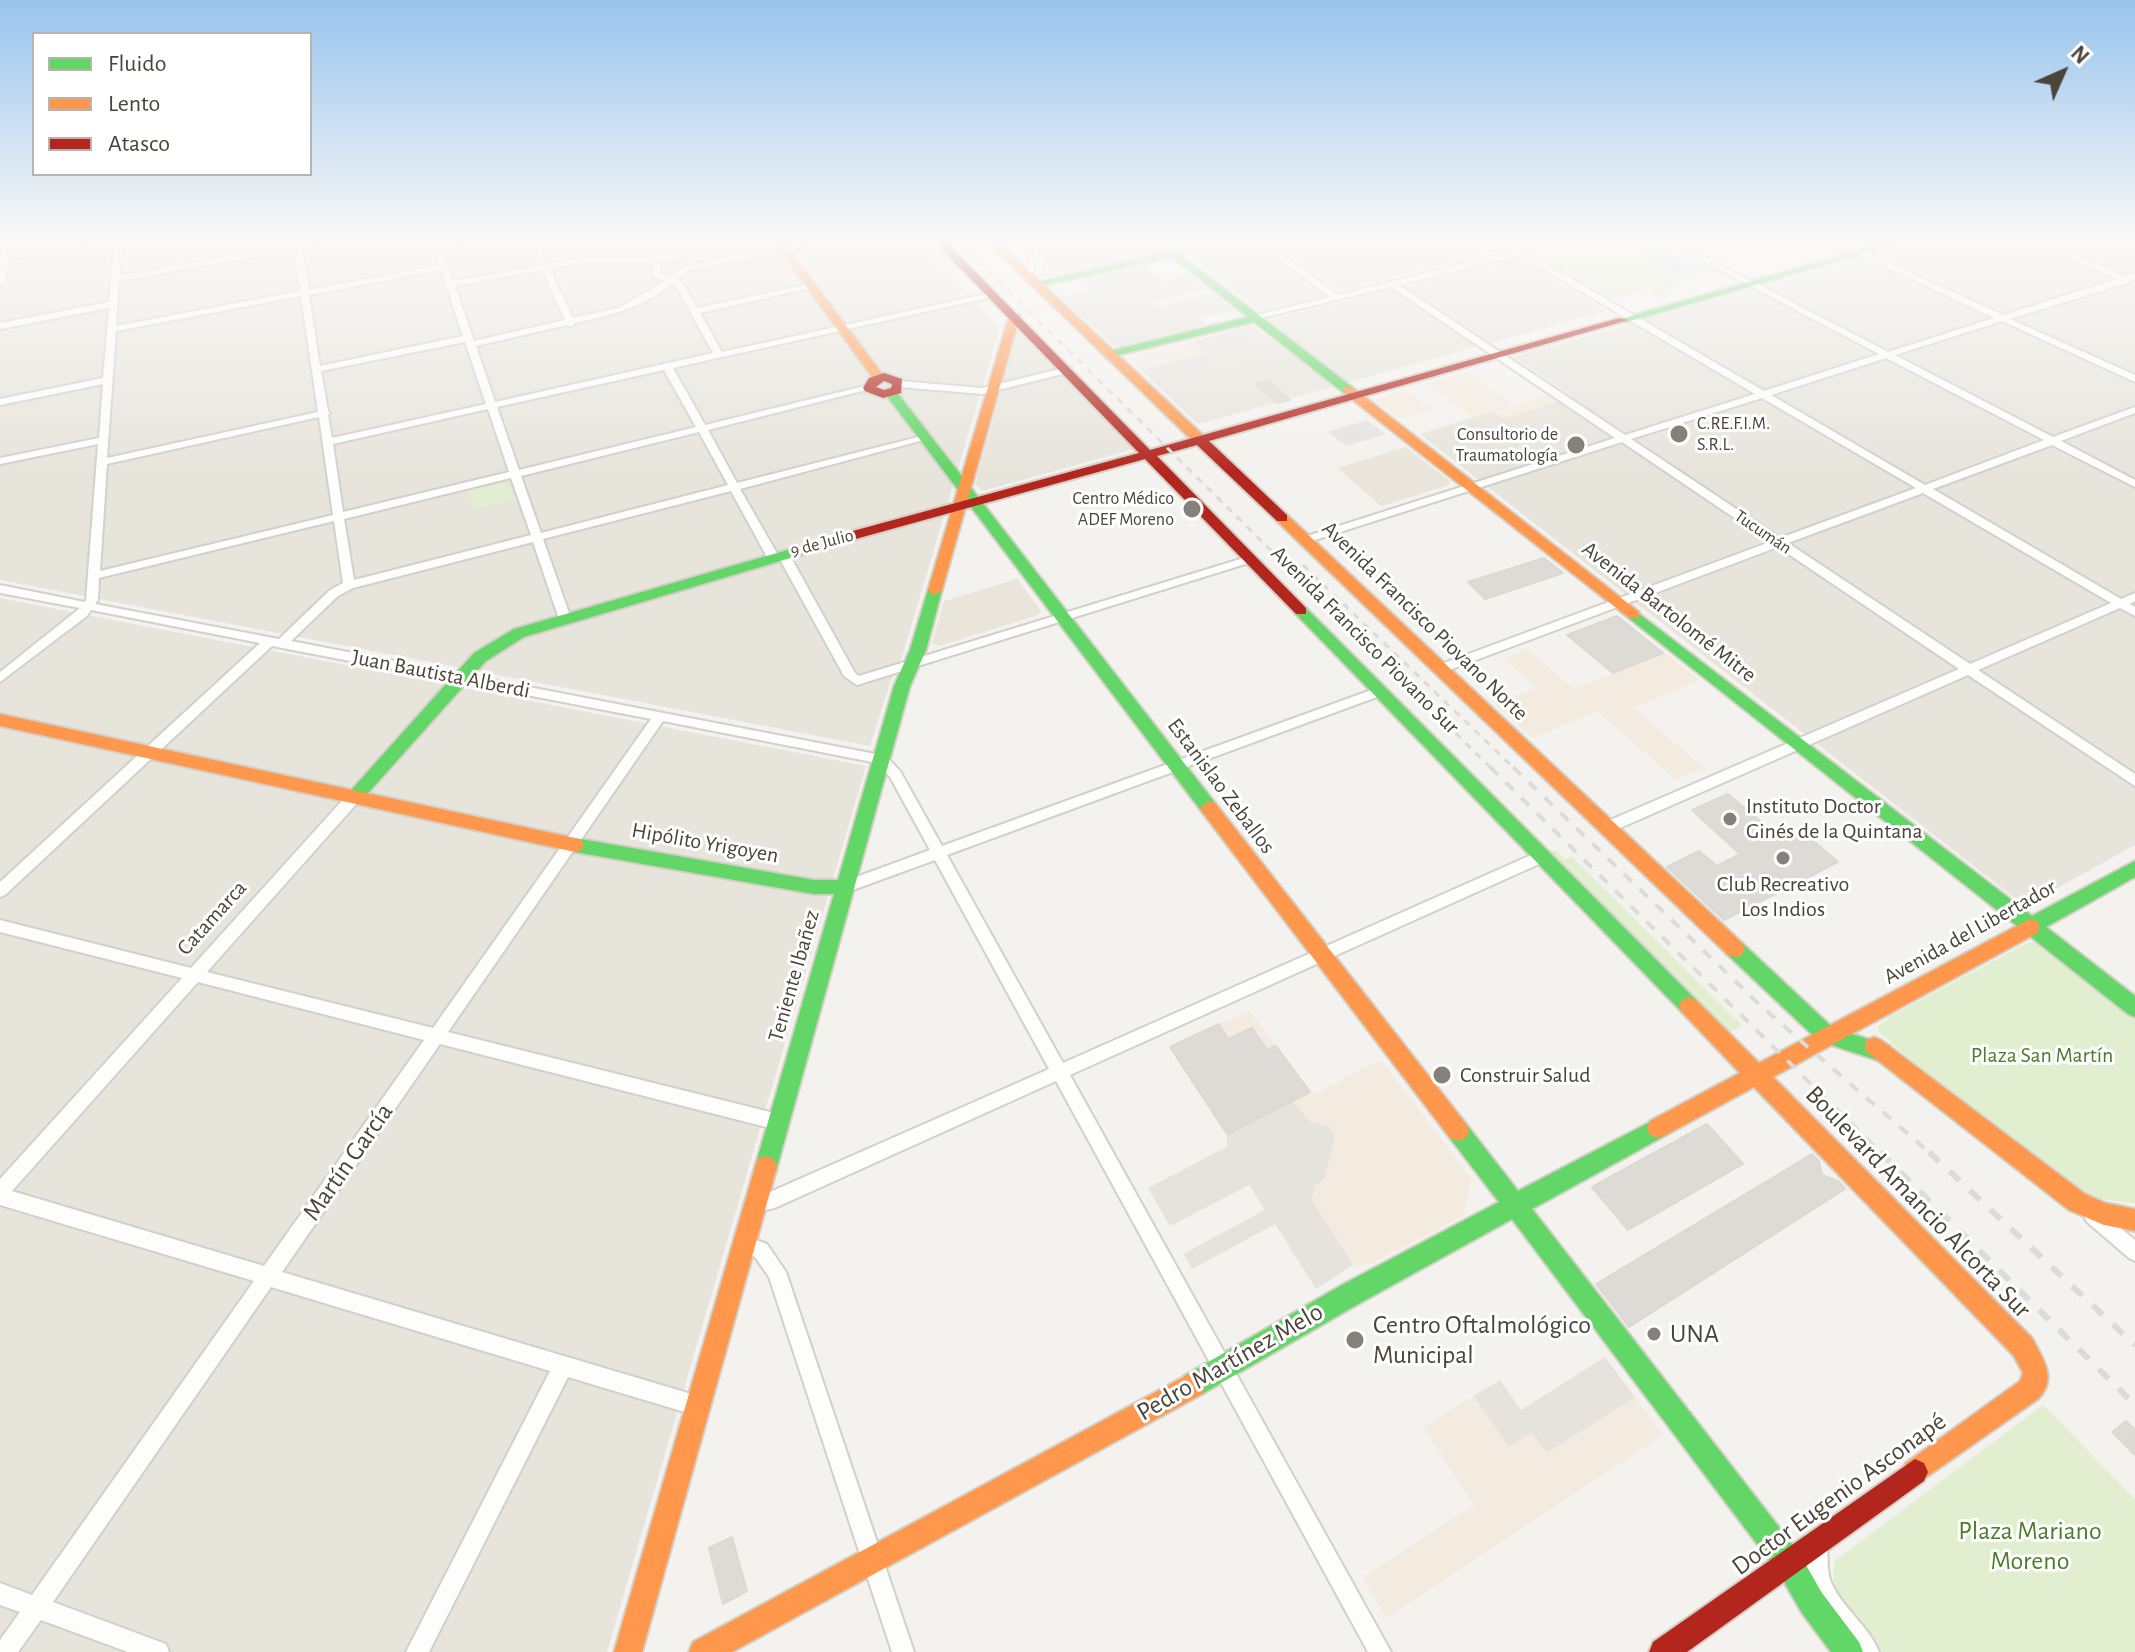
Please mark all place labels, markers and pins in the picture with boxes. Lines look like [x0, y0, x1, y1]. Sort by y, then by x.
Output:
place label: C.RE.F.I.M. S.R.L. [1697, 413, 1770, 456]
marker: C.RE.F.I.M. S.R.L. [1668, 423, 1690, 445]
place label: Consultorio de Traumatología [1456, 424, 1558, 466]
marker: Consultorio de Traumatología [1565, 434, 1587, 456]
place label: Centro Médico ADEF Moreno [1072, 488, 1174, 530]
marker: Centro Médico ADEF Moreno [1181, 498, 1203, 520]
place label: Instituto Doctor Ginés de la Quintana [1746, 793, 1923, 844]
marker: Instituto Doctor Ginés de la Quintana [1721, 810, 1739, 828]
marker: Club Recreativo Los Indios [1774, 849, 1792, 867]
place label: Club Recreativo Los Indios [1717, 871, 1849, 922]
place label: Construir Salud [1460, 1062, 1591, 1088]
marker: Construir Salud [1431, 1064, 1453, 1086]
place label: Centro Oftalmológico Municipal [1373, 1309, 1591, 1370]
place label: UNA [1670, 1318, 1719, 1350]
marker: UNA [1645, 1325, 1663, 1343]
marker: Centro Oftalmológico Municipal [1344, 1329, 1366, 1351]

